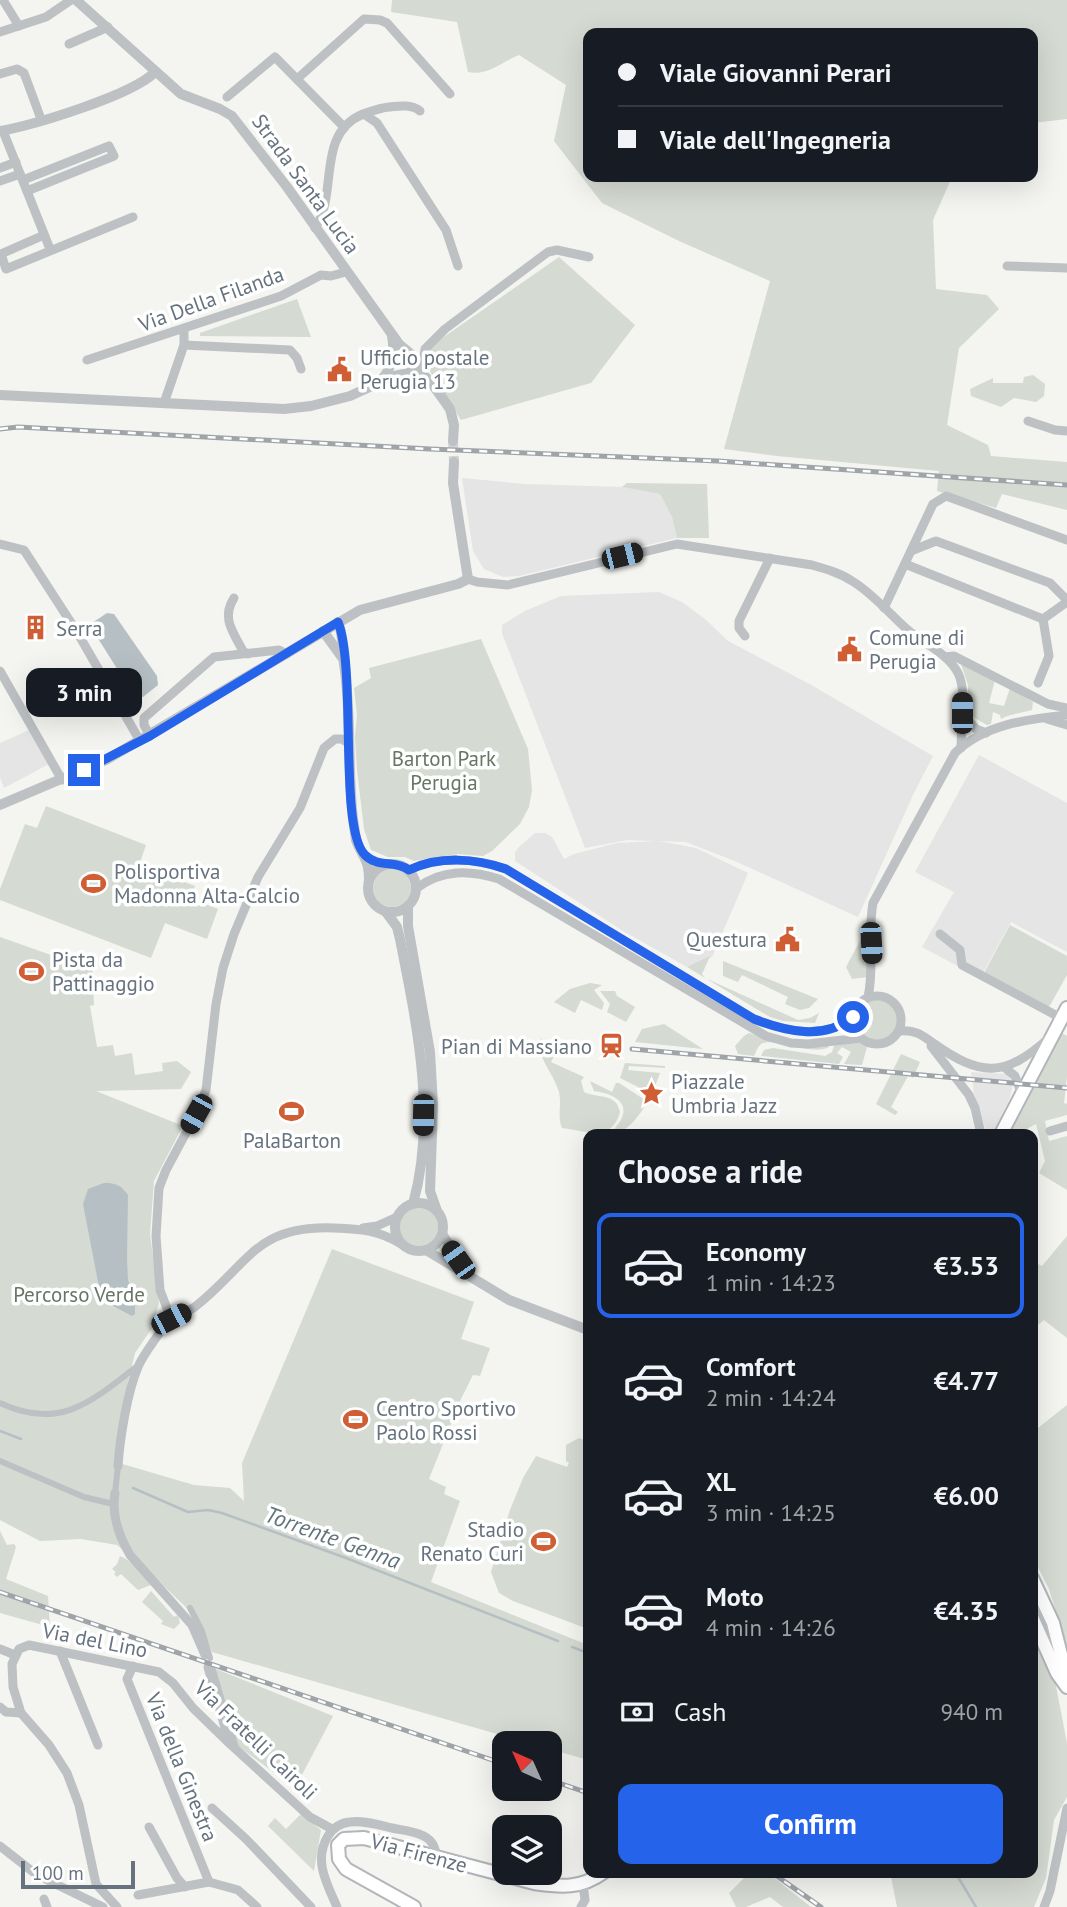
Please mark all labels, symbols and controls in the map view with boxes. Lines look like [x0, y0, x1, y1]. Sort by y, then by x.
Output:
text: Viale Giovanni Perari [660, 56, 892, 89]
street label: Strada Santa Lucia [246, 109, 366, 259]
text: Viale dell'Ingegneria [660, 123, 891, 156]
street label: Via Della Filanda [134, 260, 287, 338]
place label: Ufficio postale Perugia 13 [360, 344, 490, 395]
public building icon: Ufficio postale Perugia 13 [326, 355, 354, 383]
car [600, 541, 645, 571]
building icon: Serra [22, 614, 50, 642]
place label: Serra [56, 615, 103, 642]
place label: Comune di Perugia [869, 624, 965, 675]
public building icon: Comune di Perugia [835, 635, 863, 663]
callout: 3 min [26, 668, 142, 718]
text: 3 min [56, 678, 112, 707]
car [952, 692, 973, 734]
park label: Barton Park Perugia [392, 745, 496, 796]
route end [68, 754, 100, 786]
place label: Polisportiva Madonna Alta-Calcio [114, 858, 300, 909]
sports icon: Polisportiva Madonna Alta-Calcio [80, 869, 108, 897]
car [860, 921, 883, 965]
public building icon: Questura [773, 925, 801, 953]
place label: Questura [686, 926, 767, 953]
place label: Pista da Pattinaggio [52, 946, 155, 997]
sports icon: Pista da Pattinaggio [18, 957, 46, 985]
route start [837, 1001, 869, 1033]
station icon: Pian di Massiano [598, 1032, 626, 1060]
place label: Pian di Massiano [441, 1033, 592, 1060]
place label: Piazzale Umbria Jazz [671, 1068, 777, 1119]
place icon: Piazzale Umbria Jazz [637, 1079, 665, 1107]
car [177, 1091, 216, 1137]
car [413, 1094, 434, 1136]
sports icon: PalaBarton [278, 1097, 306, 1125]
place label: PalaBarton [243, 1127, 341, 1154]
text: Choose a ride [618, 1150, 803, 1192]
icon: car [622, 1234, 685, 1297]
text: Economy [706, 1235, 806, 1268]
car [438, 1237, 479, 1283]
text: €3.53 [934, 1249, 999, 1282]
text: 1 min · 14:23 [706, 1268, 836, 1297]
park label: Percorso Verde [13, 1281, 145, 1308]
car [148, 1300, 195, 1338]
icon: car [622, 1349, 685, 1412]
text: Comfort [706, 1350, 796, 1383]
text: €4.77 [934, 1364, 999, 1397]
text: 2 min · 14:24 [706, 1383, 836, 1412]
place label: Centro Sportivo Paolo Rossi [376, 1395, 516, 1446]
sports icon: Centro Sportivo Paolo Rossi [342, 1406, 370, 1434]
icon: car [622, 1464, 685, 1527]
text: XL [706, 1465, 736, 1498]
text: €6.00 [934, 1479, 999, 1512]
text: 3 min · 14:25 [706, 1498, 836, 1527]
water label: Torrente Genna [261, 1499, 405, 1575]
place label: Stadio Renato Curi [420, 1516, 524, 1567]
sports icon: Stadio Renato Curi [530, 1527, 558, 1555]
icon: car [622, 1579, 685, 1642]
text: Moto [706, 1580, 764, 1613]
text: €4.35 [934, 1594, 999, 1627]
text: 4 min · 14:26 [706, 1613, 836, 1642]
street label: Via del Lino [39, 1616, 150, 1663]
street label: Via Fratelli Cairoli [188, 1674, 323, 1806]
street label: Via della Ginestra [140, 1688, 224, 1845]
icon: cash [618, 1693, 656, 1731]
text: Cash [674, 1695, 726, 1728]
text: 940 m [941, 1697, 1003, 1726]
north arrow [492, 1731, 562, 1801]
map controls [492, 1731, 562, 1885]
button: Confirm [618, 1784, 1003, 1864]
button: layers [492, 1815, 562, 1885]
street label: Via Firenze [367, 1827, 470, 1879]
scale bar [21, 1858, 135, 1890]
text: 100 m [32, 1861, 84, 1885]

